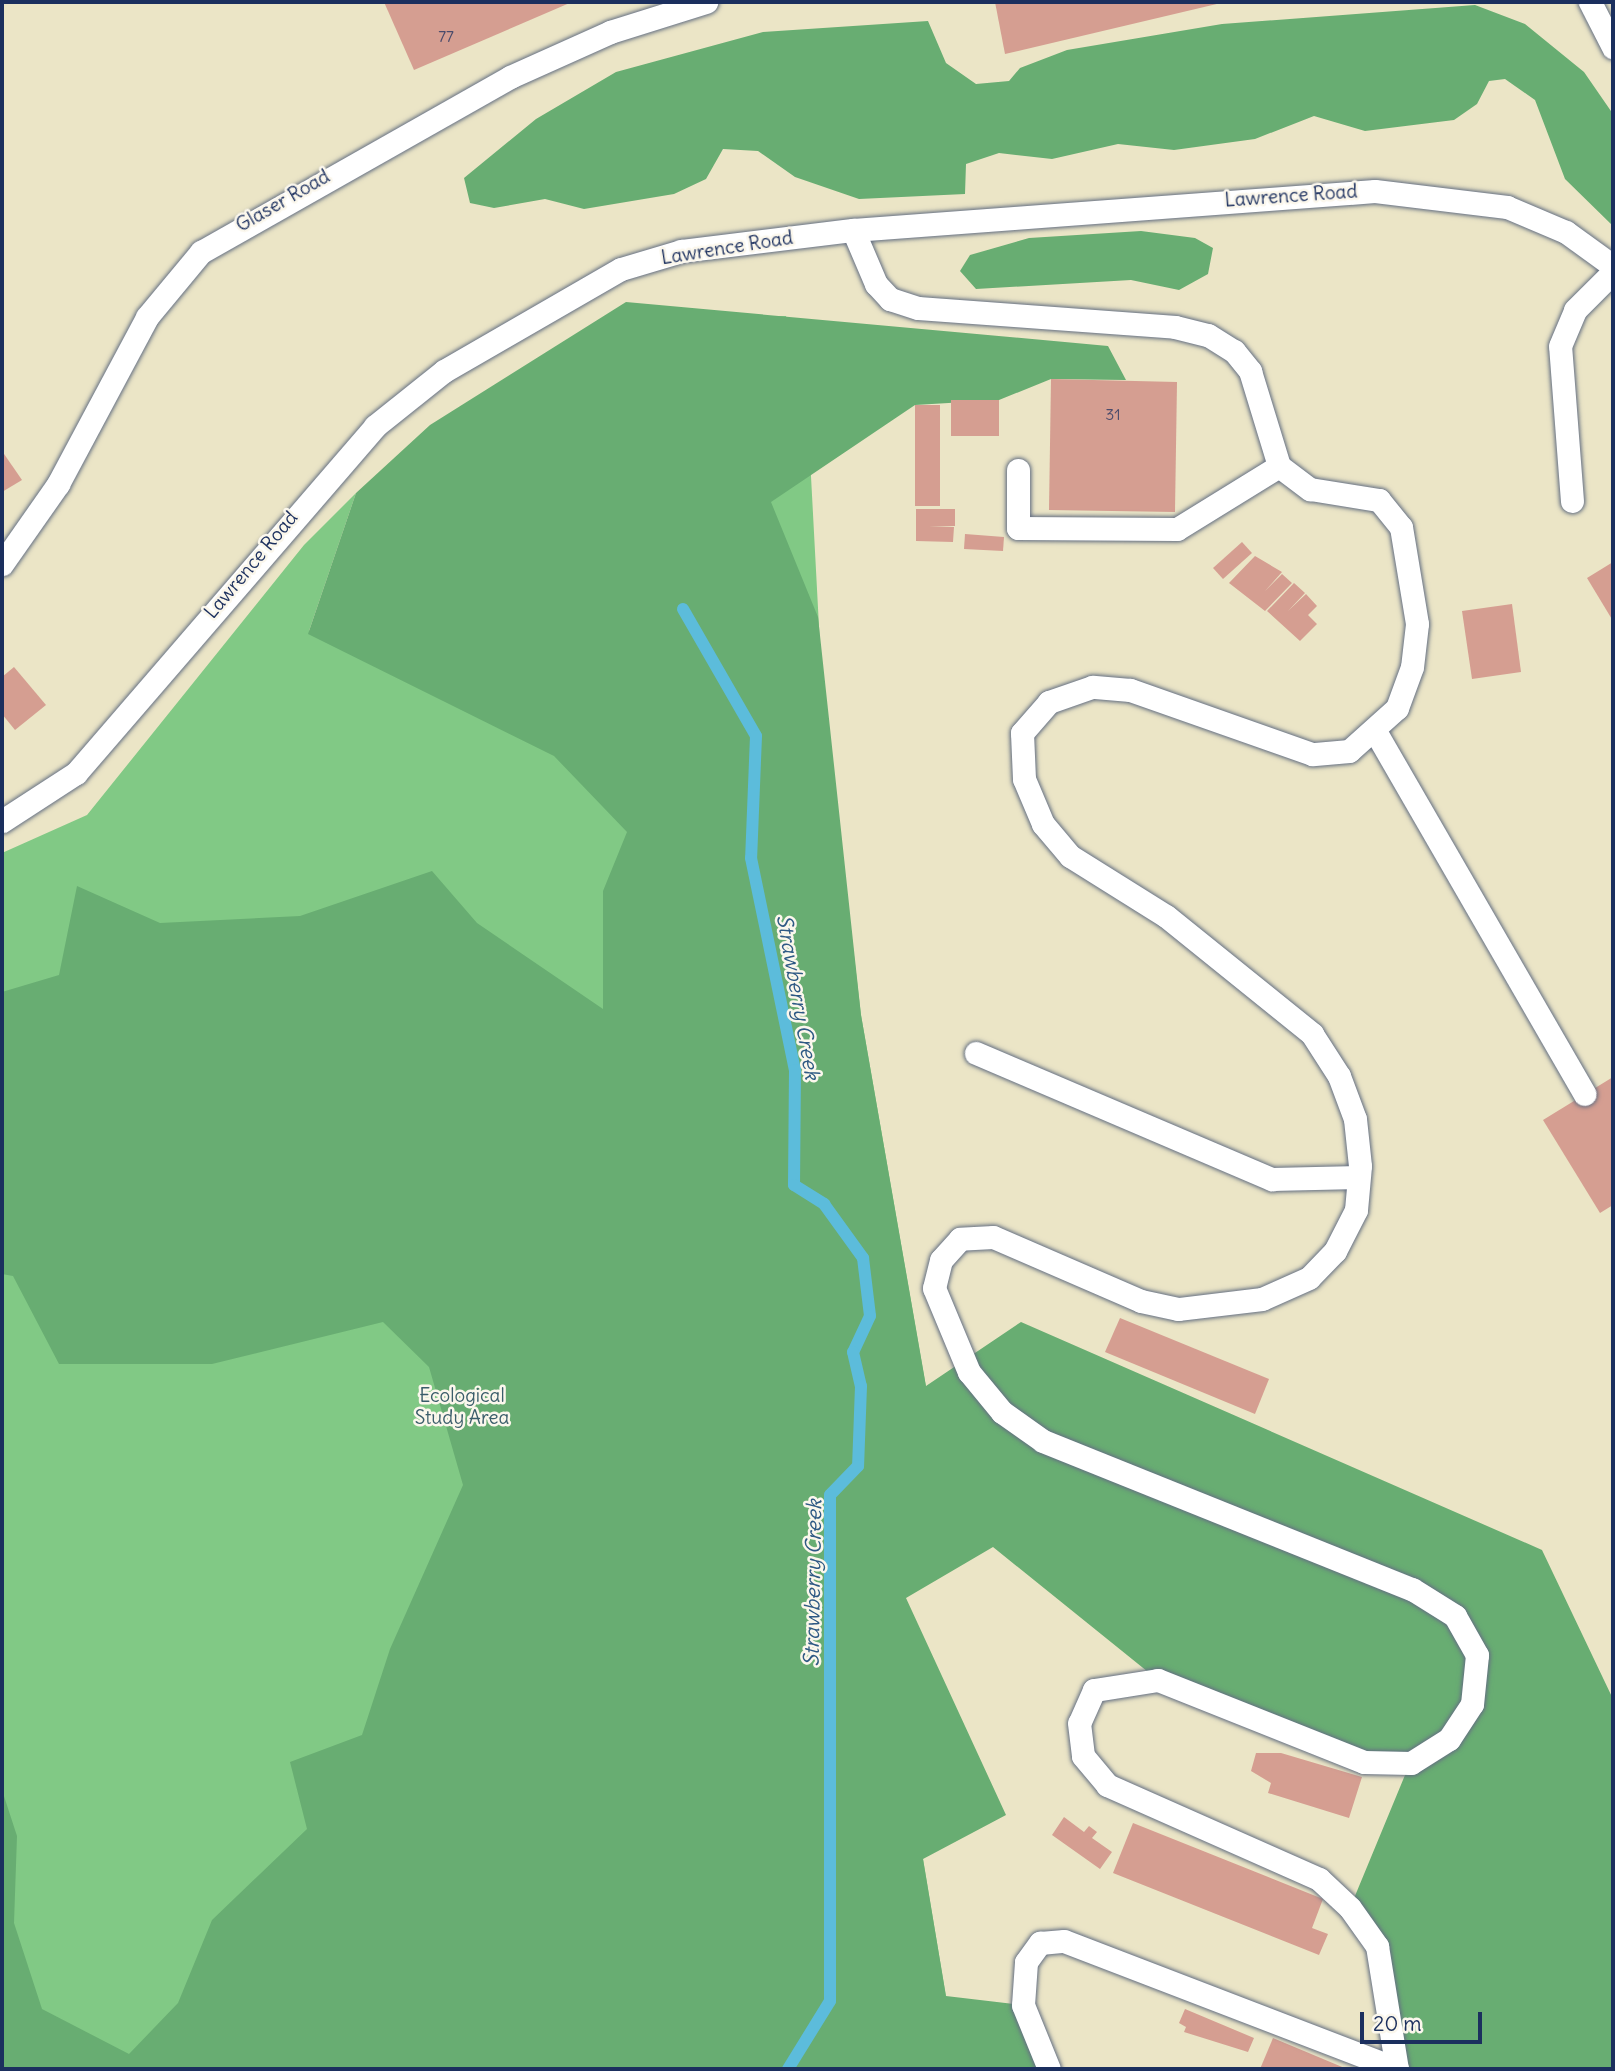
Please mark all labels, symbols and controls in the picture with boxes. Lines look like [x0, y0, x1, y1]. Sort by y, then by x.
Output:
house number: 77 [438, 26, 454, 46]
street label: Glaser Road [232, 165, 334, 237]
street label: Lawrence Road [1224, 180, 1358, 212]
street label: Lawrence Road [660, 226, 794, 270]
house number: 31 [1105, 404, 1121, 424]
street label: Lawrence Road [200, 507, 302, 623]
water label: Strawberry Creek [771, 912, 825, 1082]
park label: Ecological Study Area [415, 1385, 509, 1429]
water label: Strawberry Creek [799, 1499, 827, 1667]
scale bar [1363, 1997, 1486, 2041]
text: 20 m [1373, 2010, 1422, 2037]

